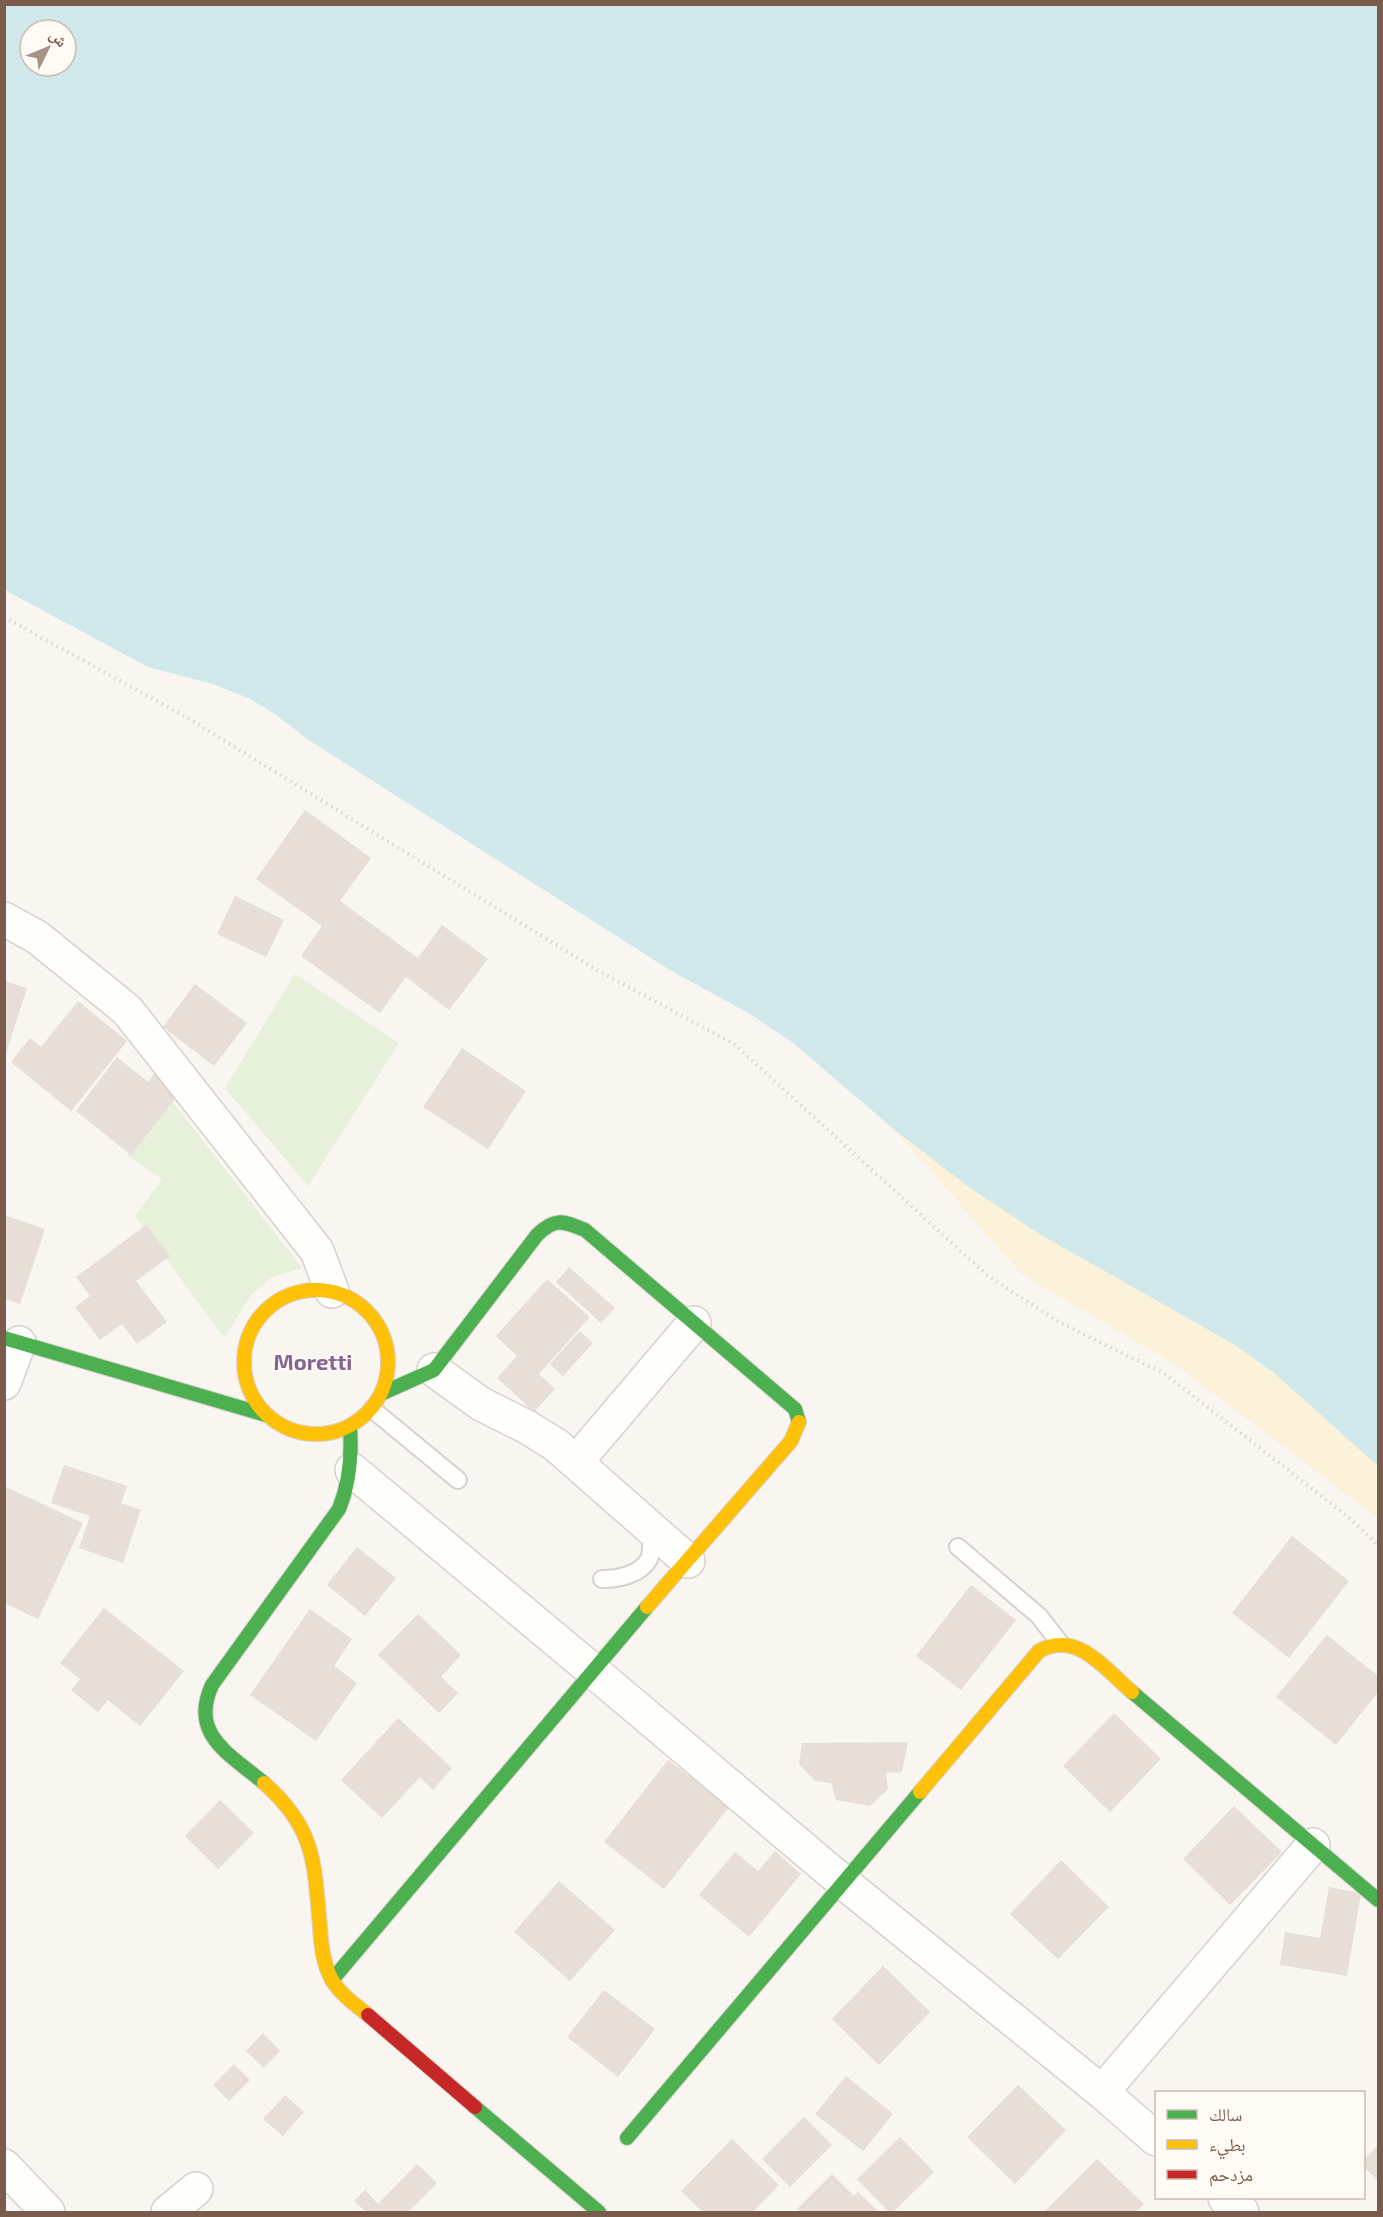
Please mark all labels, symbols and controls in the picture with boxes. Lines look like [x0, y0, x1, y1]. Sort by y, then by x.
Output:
north arrow [18, 18, 78, 78]
text: ش [46, 25, 72, 51]
district label: Moretti [274, 1348, 352, 1374]
legend [1155, 2091, 1365, 2199]
text: سالك [1209, 2103, 1242, 2125]
text: بطيء [1209, 2133, 1246, 2160]
text: مزدحم [1209, 2163, 1253, 2187]

